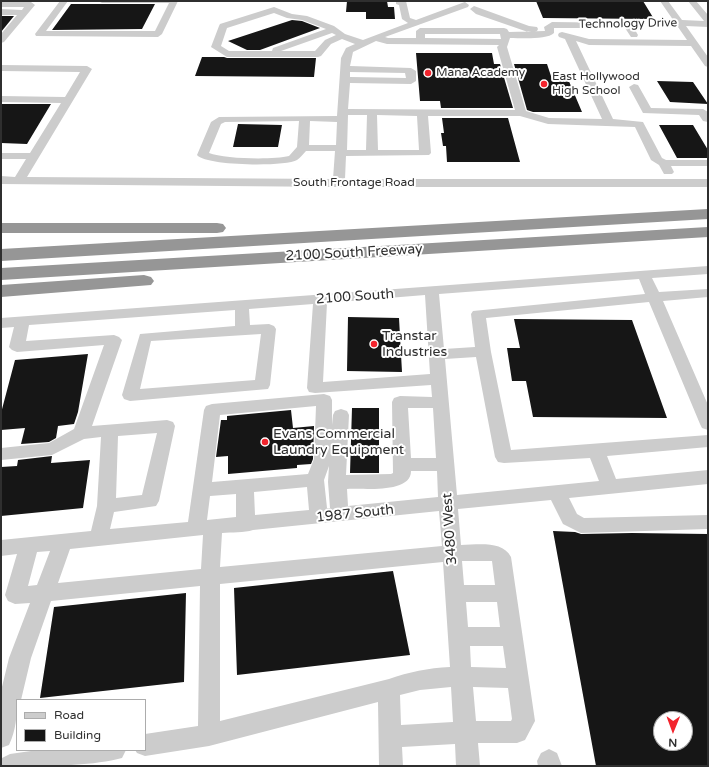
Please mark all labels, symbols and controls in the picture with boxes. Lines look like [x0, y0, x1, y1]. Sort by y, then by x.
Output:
street label: Technology Drive [579, 16, 677, 32]
place label: Mana Academy [436, 66, 525, 80]
marker: Mana Academy [423, 68, 433, 78]
place label: East Hollywood High School [552, 70, 640, 98]
marker: East Hollywood High School [539, 79, 549, 89]
street label: South Frontage Road [293, 176, 415, 190]
street label: 2100 South Freeway [285, 241, 423, 265]
street label: 2100 South [315, 286, 395, 308]
place label: Transtar Industries [382, 328, 447, 360]
marker: Transtar Industries [369, 339, 379, 349]
place label: Evans Commercial Laundry Equipment [273, 426, 404, 458]
marker: Evans Commercial Laundry Equipment [260, 437, 270, 447]
street label: 3480 West [439, 492, 461, 566]
street label: 1987 South [315, 502, 395, 526]
legend [16, 699, 146, 751]
text: Road [54, 708, 84, 722]
north arrow [653, 711, 693, 751]
text: Building [54, 728, 101, 742]
text: N [668, 736, 677, 749]

